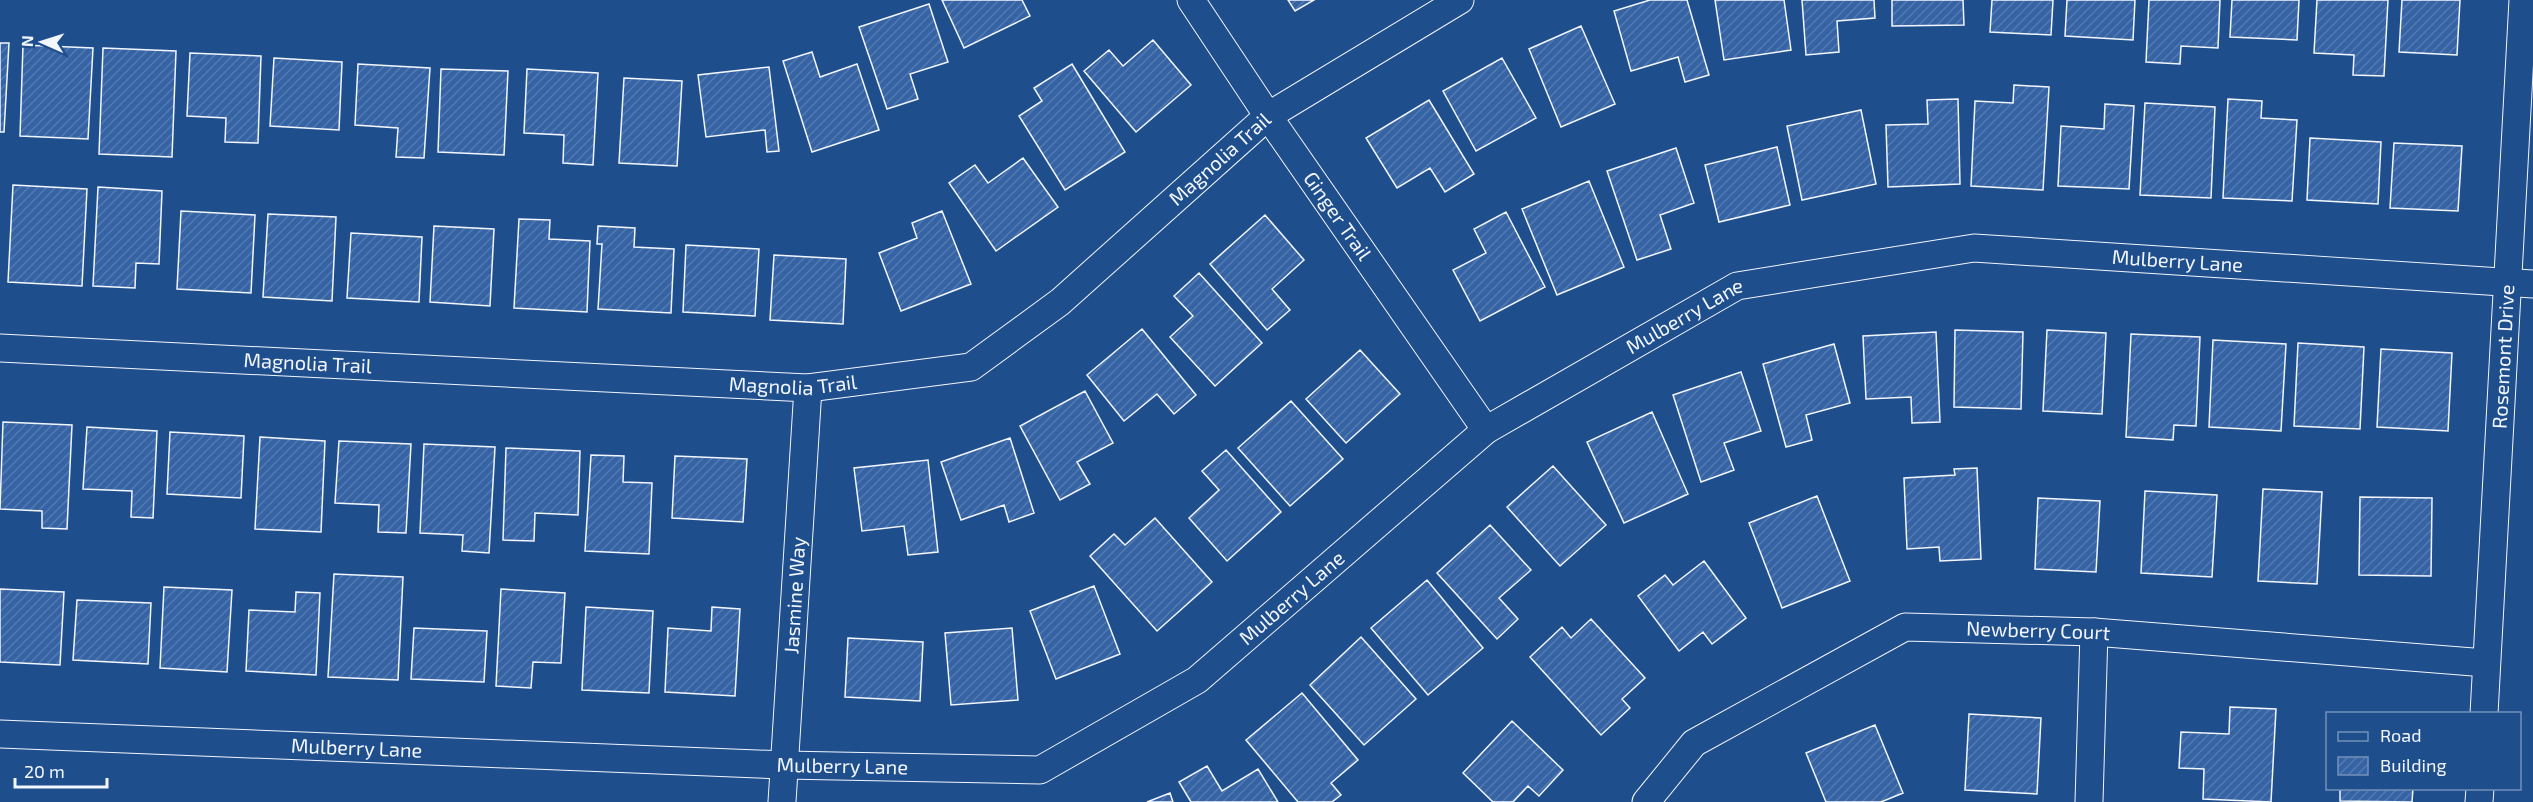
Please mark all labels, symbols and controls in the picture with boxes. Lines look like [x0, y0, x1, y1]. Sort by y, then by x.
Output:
north arrow [12, 12, 72, 72]
text: N [17, 35, 36, 47]
street label: Magnolia Trail [1163, 107, 1275, 210]
street label: Ginger Trail [1299, 167, 1377, 264]
street label: Mulberry Lane [2111, 244, 2244, 276]
street label: Mulberry Lane [1621, 272, 1744, 358]
street label: Rosemont Drive [2487, 284, 2518, 429]
street label: Magnolia Trail [243, 347, 372, 377]
street label: Magnolia Trail [728, 369, 858, 399]
street label: Jasmine Way [778, 536, 810, 655]
street label: Mulberry Lane [1234, 545, 1349, 649]
street label: Newberry Court [1966, 616, 2111, 644]
legend [2326, 712, 2521, 790]
text: Road [2380, 724, 2421, 746]
street label: Mulberry Lane [291, 733, 423, 762]
scale bar [15, 751, 106, 789]
street label: Mulberry Lane [776, 752, 908, 778]
text: Building [2380, 754, 2447, 776]
text: 20 m [24, 760, 65, 782]

